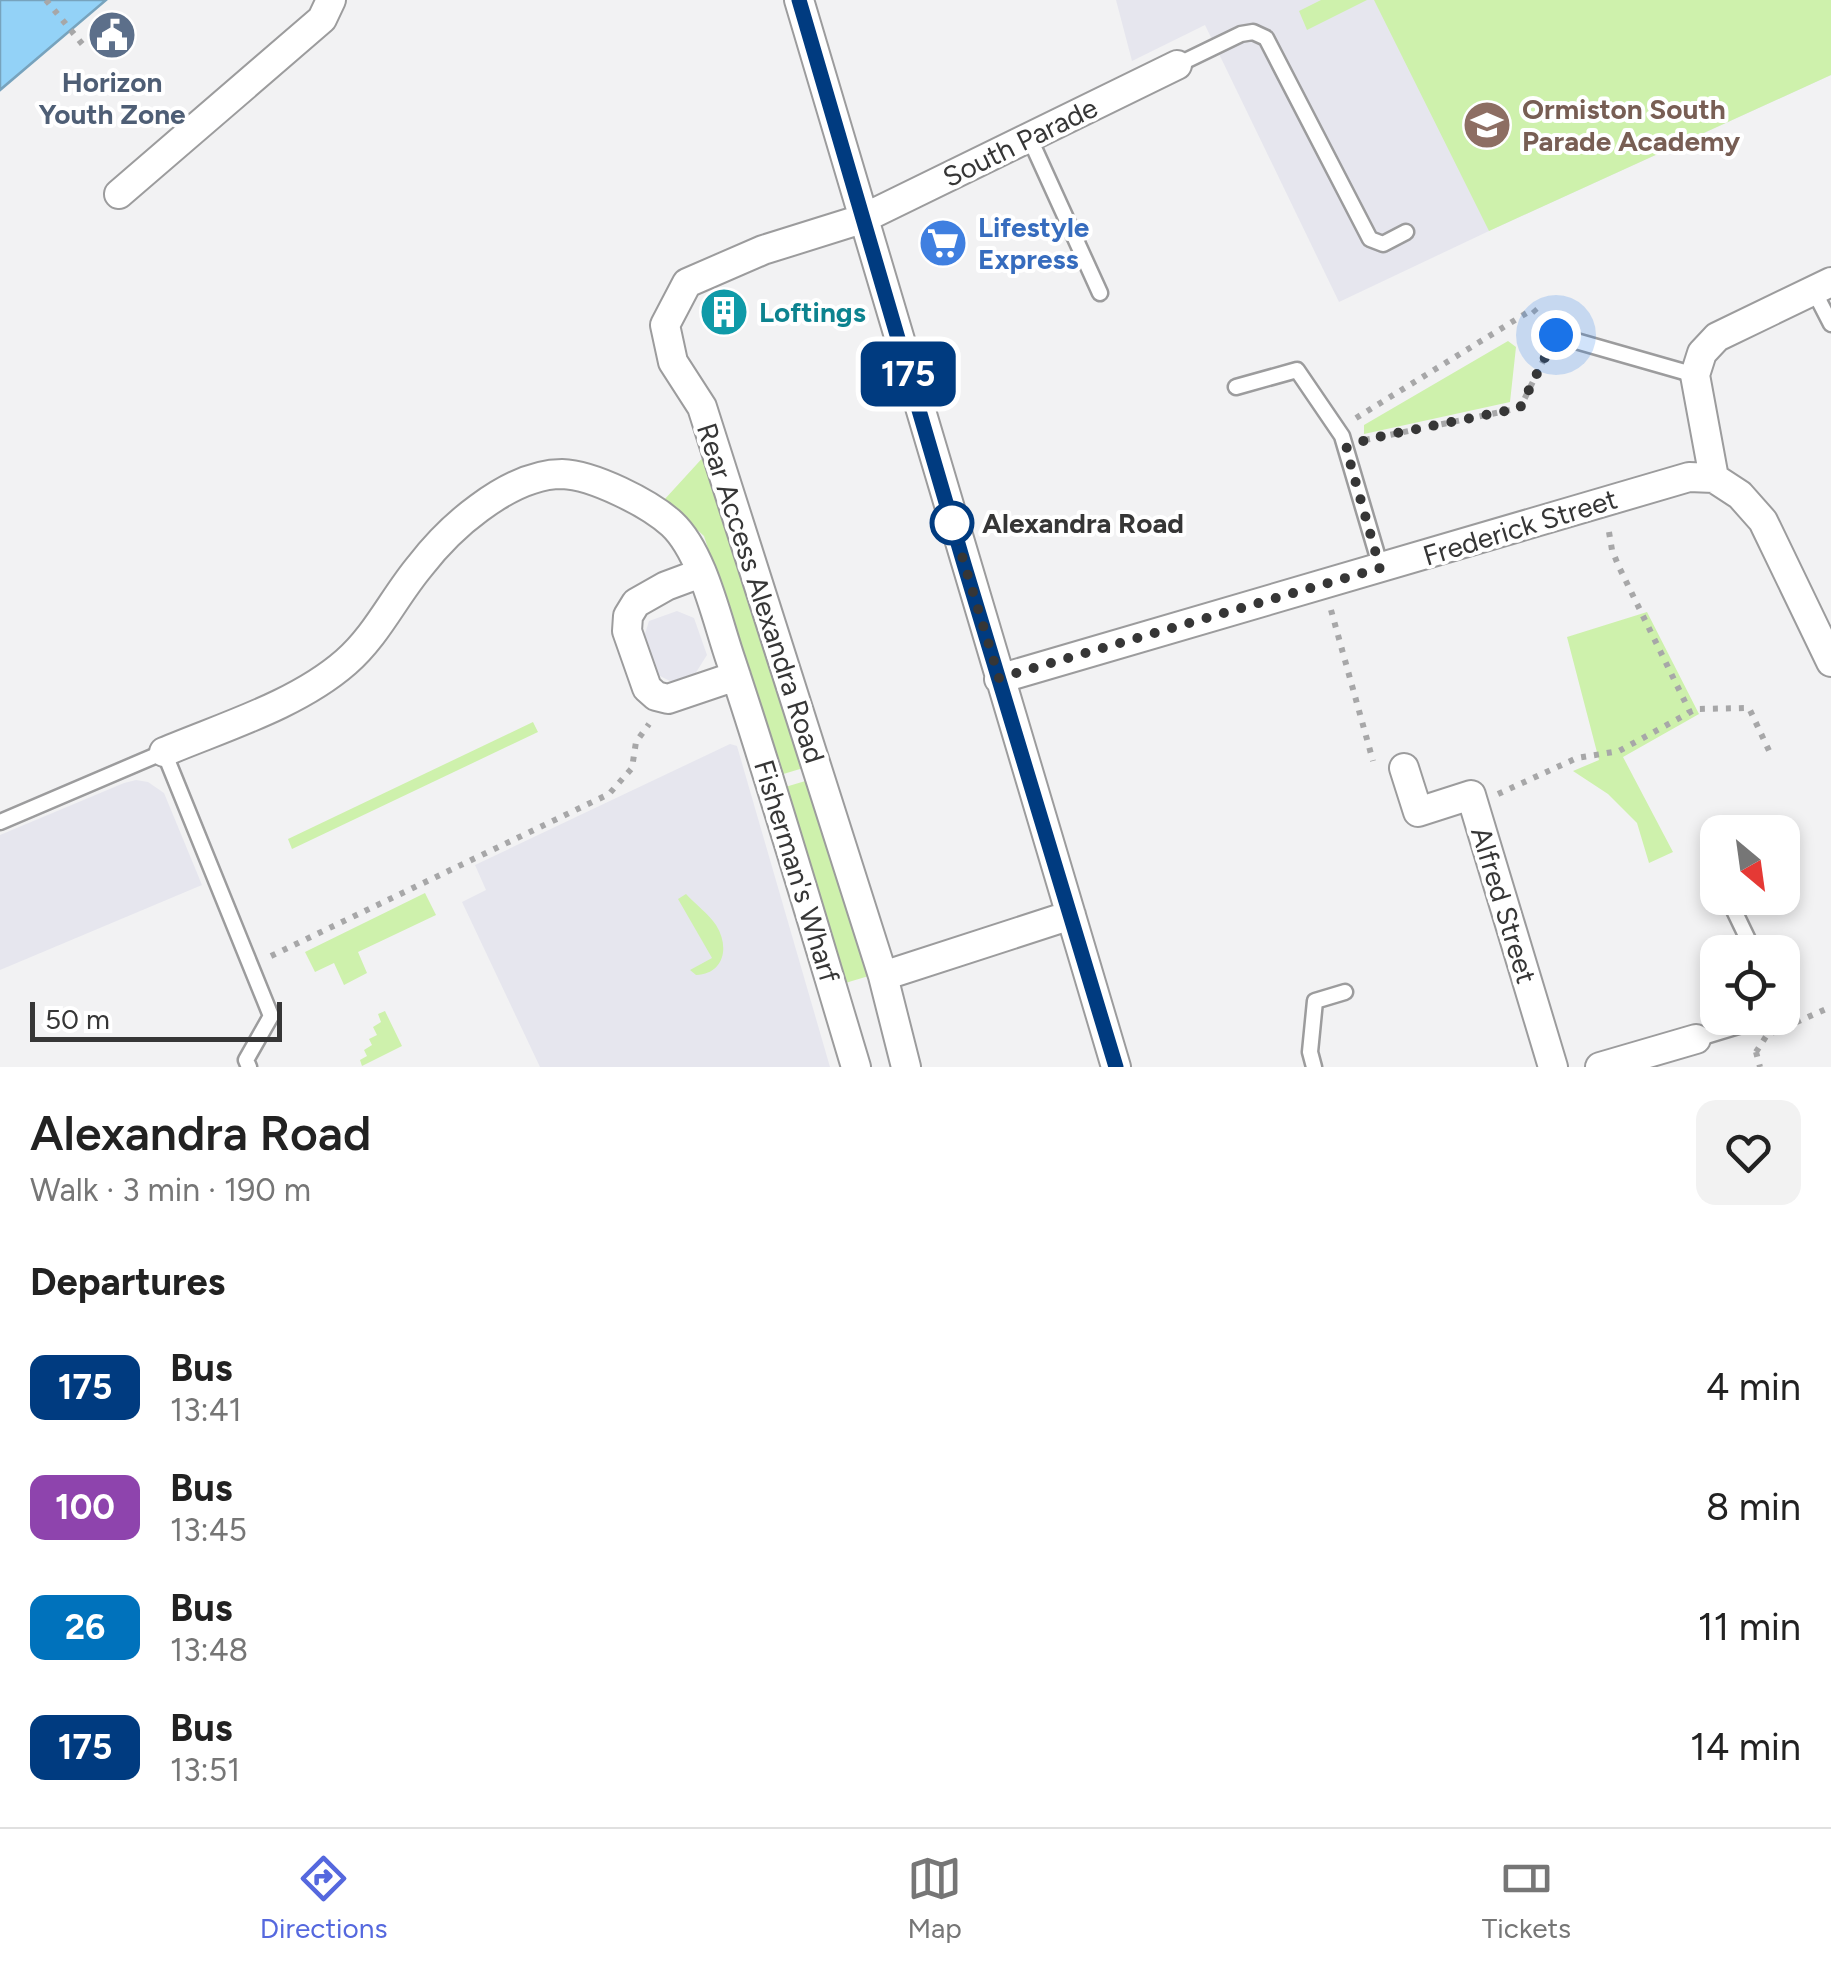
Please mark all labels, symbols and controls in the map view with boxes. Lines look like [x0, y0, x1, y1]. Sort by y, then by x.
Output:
public building icon: Horizon Youth Zone [86, 9, 138, 61]
place label: Horizon Youth Zone [38, 65, 186, 131]
street label: South Parade [937, 90, 1103, 194]
place label: Ormiston South Parade Academy [1522, 92, 1741, 158]
school or university icon: Ormiston South Parade Academy [1461, 99, 1513, 151]
place label: Lifestyle Express [978, 210, 1089, 276]
supermarket icon: Lifestyle Express [917, 217, 969, 269]
building icon: Loftings [698, 286, 750, 338]
place label: Loftings [759, 295, 866, 329]
your location [1531, 310, 1581, 360]
line badge: 175 [850, 342, 966, 406]
text: 175 [881, 353, 935, 395]
street label: Rear Access Alexandra Road [690, 419, 832, 767]
street label: Frederick Street [1419, 481, 1621, 573]
marker: Alexandra Road [931, 502, 973, 544]
place label: Alexandra Road [982, 506, 1184, 540]
street label: Fisherman's Wharf [747, 756, 847, 987]
north arrow [1700, 815, 1800, 915]
map controls [1700, 815, 1800, 1035]
street label: Alfred Street [1464, 823, 1544, 987]
button: locate [1700, 935, 1800, 1035]
scale bar [30, 997, 282, 1042]
text: 50 m [45, 1002, 110, 1036]
button: heart [1696, 1100, 1801, 1205]
text: Alexandra Road [30, 1104, 371, 1162]
text: Walk · 3 min · 190 m [30, 1171, 311, 1209]
text: Departures [30, 1259, 225, 1305]
text: Bus [170, 1345, 233, 1391]
text: 4 min [1706, 1364, 1801, 1410]
text: 175 [58, 1366, 112, 1408]
text: 13:41 [170, 1391, 242, 1429]
text: Bus [170, 1465, 233, 1511]
text: 8 min [1706, 1484, 1801, 1530]
text: 100 [55, 1486, 115, 1528]
text: 13:45 [170, 1511, 247, 1549]
text: Bus [170, 1585, 233, 1631]
text: 11 min [1698, 1604, 1801, 1650]
text: 26 [65, 1606, 105, 1648]
text: 13:48 [170, 1631, 248, 1669]
text: Bus [170, 1705, 233, 1751]
text: 14 min [1690, 1724, 1801, 1770]
text: 175 [58, 1726, 112, 1768]
text: 13:51 [170, 1751, 240, 1789]
tab: Directions [260, 1851, 387, 1945]
tab: Map [907, 1851, 962, 1945]
tab: Tickets [1482, 1851, 1571, 1945]

